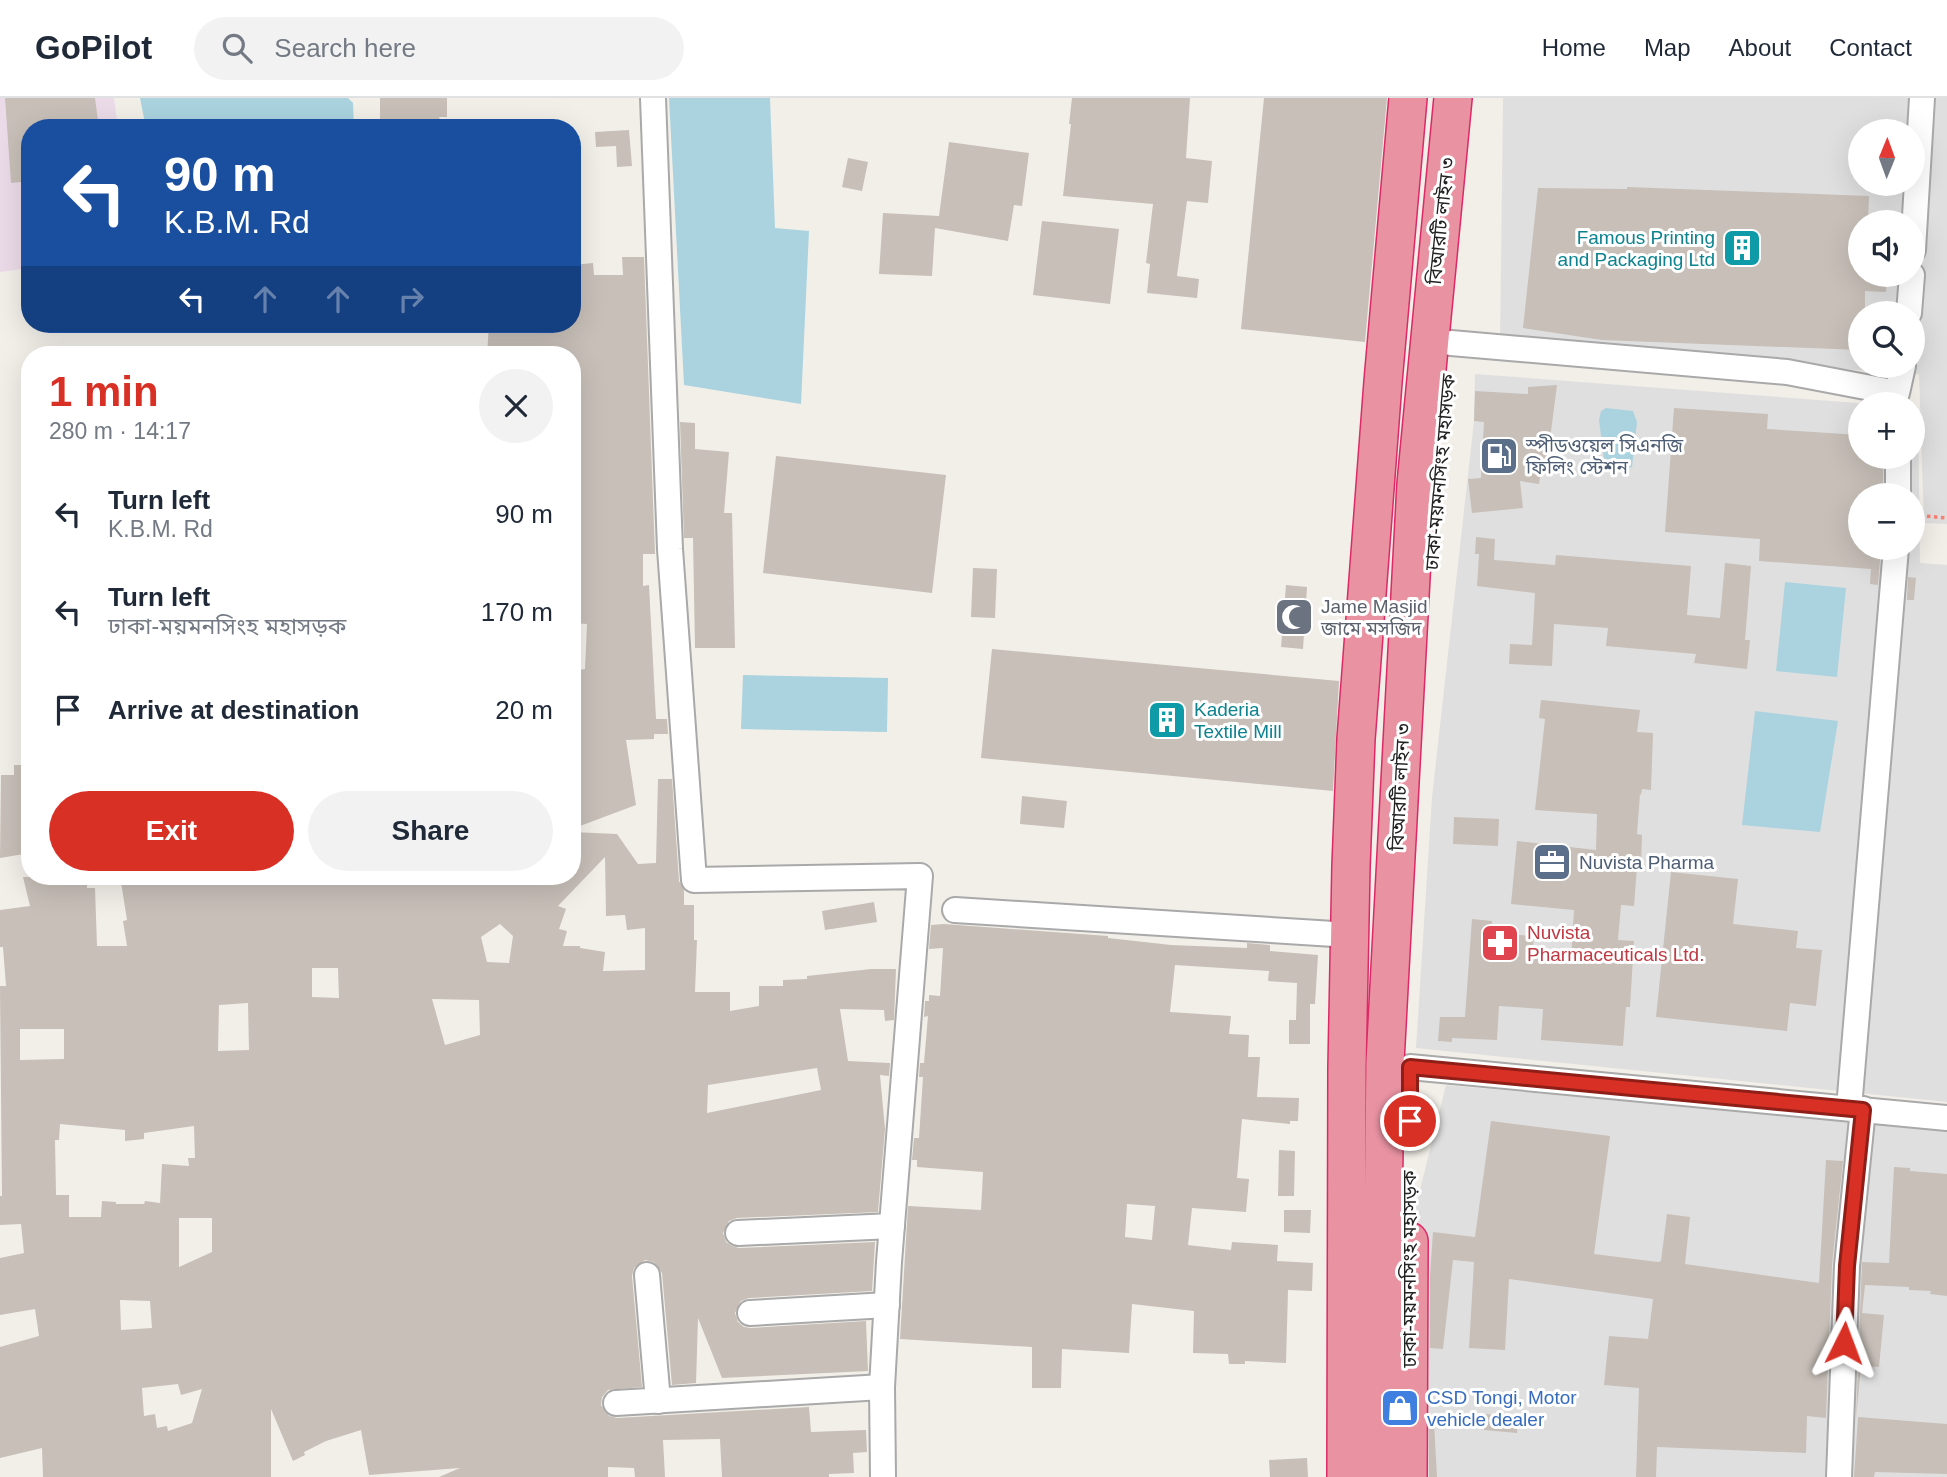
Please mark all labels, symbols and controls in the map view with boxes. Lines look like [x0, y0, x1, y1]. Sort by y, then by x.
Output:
search box [194, 17, 684, 80]
text: GoPilot [35, 29, 152, 66]
icon: search [218, 29, 256, 67]
text: Search here [274, 33, 416, 63]
text: Home [1542, 34, 1606, 61]
text: Map [1644, 34, 1691, 61]
text: About [1729, 34, 1791, 61]
text: Contact [1829, 34, 1912, 61]
north arrow [1848, 119, 1925, 196]
map controls [1848, 119, 1925, 560]
icon: left [49, 147, 140, 238]
text: 90 m [164, 147, 276, 201]
street label: বিআরটি লাইন ৩ [1423, 156, 1458, 287]
text: K.B.M. Rd [164, 204, 310, 240]
button: sound [1848, 210, 1925, 287]
place label: Famous Printing and Packaging Ltd [1558, 227, 1715, 270]
building icon: Famous Printing and Packaging Ltd [1721, 227, 1763, 269]
icon: left [173, 280, 211, 318]
icon: ahead [246, 280, 284, 318]
icon: ahead [319, 280, 357, 318]
icon: right [392, 280, 430, 318]
button: search [1848, 301, 1925, 378]
text: 1 min [49, 368, 159, 415]
button: close [479, 369, 553, 443]
street label: ঢাকা-ময়মনসিংহ মহাসড়ক [1420, 372, 1459, 572]
button: + [1848, 392, 1925, 469]
text: 280 m · 14:17 [49, 418, 191, 444]
place label: স্পীডওয়েল সিএনজি ফিলিং স্টেশন [1525, 434, 1684, 478]
fuel station icon: স্পীডওয়েল সিএনজি ফিলিং স্টেশন [1478, 435, 1520, 477]
button: − [1848, 483, 1925, 560]
text: Turn left [108, 485, 210, 515]
icon: left [49, 495, 87, 533]
text: 90 m [495, 499, 553, 529]
text: K.B.M. Rd [108, 516, 213, 542]
text: Turn left [108, 582, 210, 612]
icon: left [49, 593, 87, 631]
mosque icon: Jame Masjid জামে মসজিদ [1273, 596, 1315, 638]
place label: Jame Masjid জামে মসজিদ [1320, 596, 1428, 639]
text: 170 m [481, 597, 553, 627]
text: ঢাকা-ময়মনসিংহ মহাসড়ক [108, 613, 346, 639]
icon: arrive [49, 691, 87, 729]
text: Arrive at destination [108, 695, 359, 725]
text: 20 m [495, 695, 553, 725]
building icon: Kaderia Textile Mill [1146, 699, 1188, 741]
place label: Kaderia Textile Mill [1194, 699, 1282, 742]
street label: বিআরটি লাইন ৩ [1385, 723, 1414, 852]
button: Exit [49, 791, 294, 871]
button: Share [308, 791, 553, 871]
office icon: Nuvista Pharma [1531, 841, 1573, 883]
place label: Nuvista Pharma [1579, 852, 1715, 873]
pharmacy icon: Nuvista Pharmaceuticals Ltd. [1479, 922, 1521, 964]
place label: Nuvista Pharmaceuticals Ltd. [1527, 922, 1704, 965]
pin [1380, 1091, 1440, 1151]
icon: arrive [1391, 1102, 1429, 1140]
street label: ঢাকা-ময়মনসিংহ মহাসড়ক [1398, 1170, 1420, 1368]
position arrow [1807, 1306, 1881, 1380]
shop icon: CSD Tongi, Motor vehicle dealer [1379, 1387, 1421, 1429]
place label: CSD Tongi, Motor vehicle dealer [1427, 1387, 1577, 1430]

